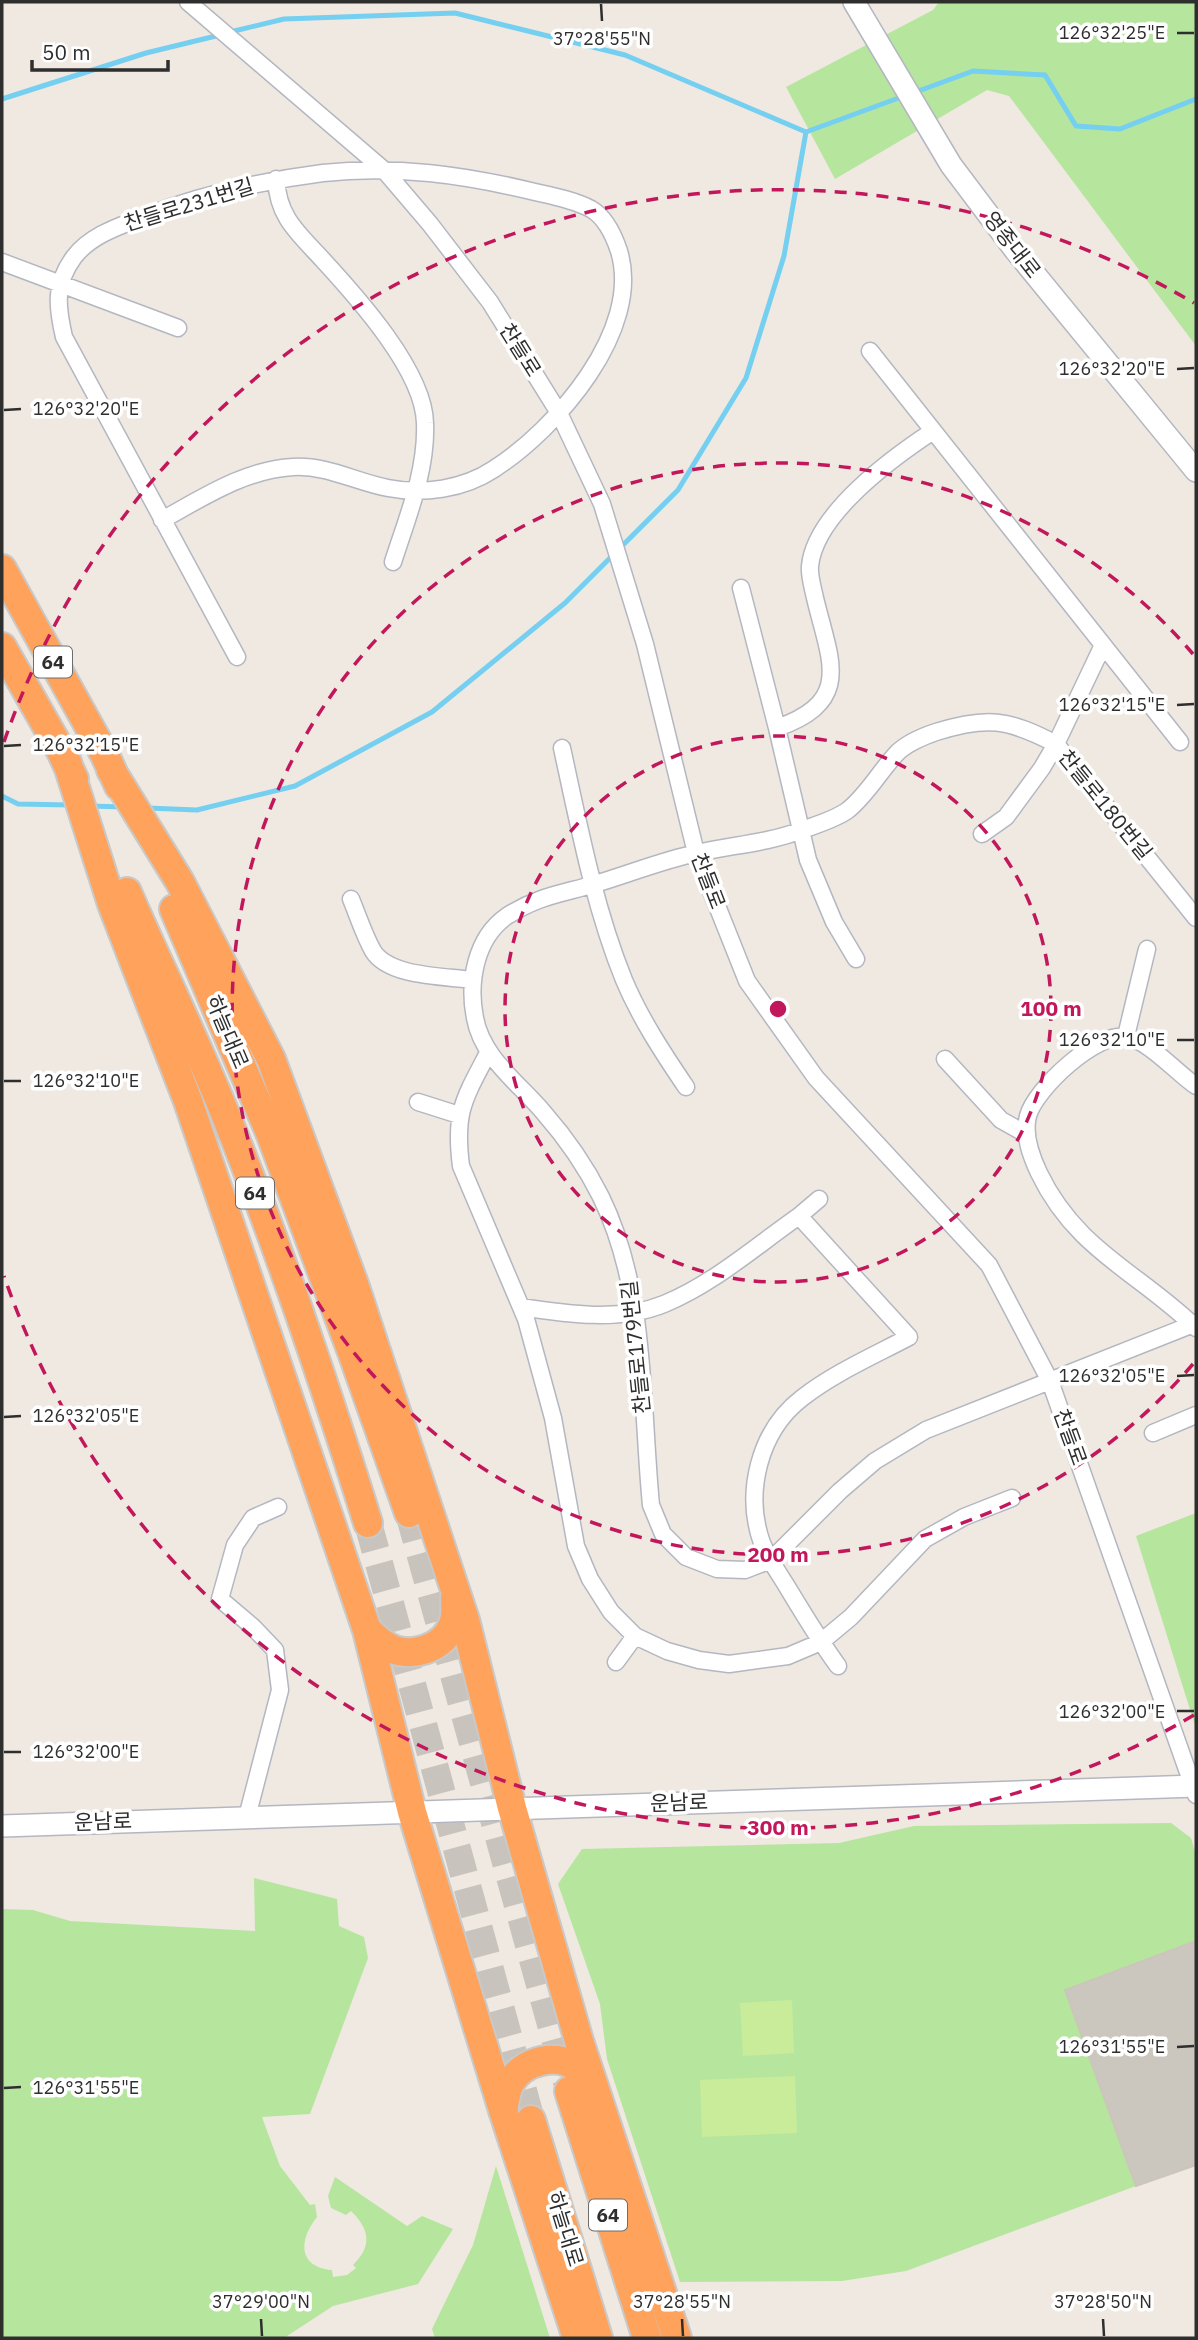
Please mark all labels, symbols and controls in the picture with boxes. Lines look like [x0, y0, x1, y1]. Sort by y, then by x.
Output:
text: 126°32'25"E [1059, 21, 1165, 44]
text: 37°28'55"N [553, 27, 651, 50]
scale bar [32, 28, 168, 72]
text: 50 m [42, 38, 91, 66]
street label: 찬들로231번길 [120, 171, 257, 237]
street label: 영종대로 [978, 205, 1048, 283]
street label: 찬들로 [494, 317, 548, 381]
text: 126°32'20"E [1059, 357, 1165, 380]
text: 126°32'20"E [33, 397, 139, 420]
road number: 64 [34, 646, 72, 678]
text: 126°32'15"E [1059, 693, 1165, 716]
text: 126°32'15"E [33, 733, 139, 756]
street label: 찬들로180번길 [1053, 743, 1159, 865]
street label: 찬들로 [685, 849, 732, 913]
street label: 하늘대로 [200, 991, 256, 1073]
text: 100 m [1020, 994, 1082, 1022]
centre of rings [766, 997, 790, 1021]
text: 126°32'10"E [1059, 1028, 1165, 1051]
text: 126°32'10"E [33, 1069, 139, 1092]
road number: 64 [236, 1177, 274, 1208]
street label: 찬들로179번길 [614, 1279, 656, 1415]
text: 126°32'05"E [1059, 1364, 1165, 1387]
text: 126°32'05"E [33, 1404, 139, 1427]
street label: 찬들로 [1048, 1405, 1094, 1469]
text: 200 m [747, 1540, 809, 1568]
text: 126°32'00"E [1059, 1700, 1165, 1723]
text: 126°32'00"E [33, 1740, 139, 1763]
street label: 운남로 [650, 1787, 708, 1817]
street label: 운남로 [74, 1806, 132, 1836]
text: 300 m [747, 1813, 809, 1841]
text: 126°31'55"E [1059, 2035, 1165, 2058]
text: 126°31'55"E [33, 2076, 139, 2099]
street label: 하늘대로 [541, 2188, 591, 2270]
road number: 64 [589, 2200, 627, 2230]
text: 37°29'00"N [212, 2290, 310, 2313]
text: 37°28'55"N [633, 2290, 731, 2313]
text: 37°28'50"N [1054, 2290, 1152, 2313]

